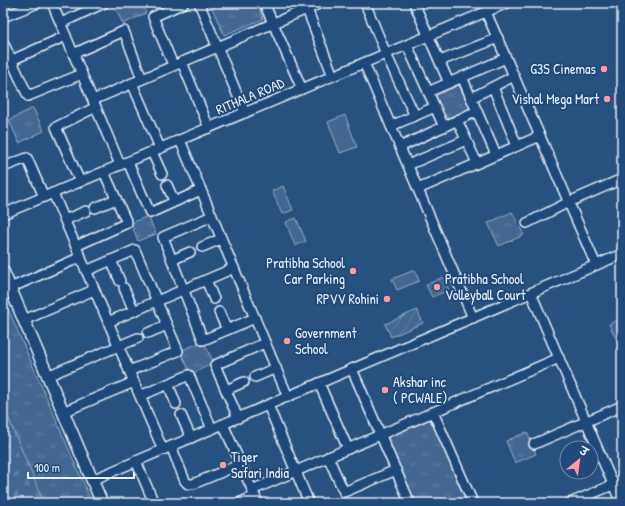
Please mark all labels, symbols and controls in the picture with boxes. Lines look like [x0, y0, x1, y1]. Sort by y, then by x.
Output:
place label: G3S Cinemas [530, 59, 596, 78]
marker: G3S Cinemas [599, 64, 609, 74]
street label: RITHALA ROAD [213, 73, 287, 118]
place label: Vishal Mega Mart [511, 89, 599, 109]
marker: Vishal Mega Mart [602, 94, 612, 104]
place label: Pratibha School Car Parking [266, 253, 345, 289]
marker: Pratibha School Car Parking [348, 266, 358, 276]
place label: Pratibha School Volleyball Court [445, 269, 526, 305]
marker: Pratibha School Volleyball Court [432, 282, 442, 292]
place label: RPVV Rohini [316, 289, 379, 308]
marker: RPVV Rohini [382, 294, 392, 304]
place label: Government School [295, 323, 357, 358]
marker: Government School [282, 336, 292, 346]
place label: Akshar inc ( PCWALE) [393, 372, 447, 407]
marker: Akshar inc ( PCWALE) [380, 385, 390, 395]
north arrow [559, 440, 599, 480]
text: उ [576, 443, 592, 460]
place label: Tiger Safari India [231, 447, 289, 482]
scale bar [28, 454, 134, 480]
text: 100 m [34, 459, 60, 476]
marker: Tiger Safari India [218, 460, 228, 470]

